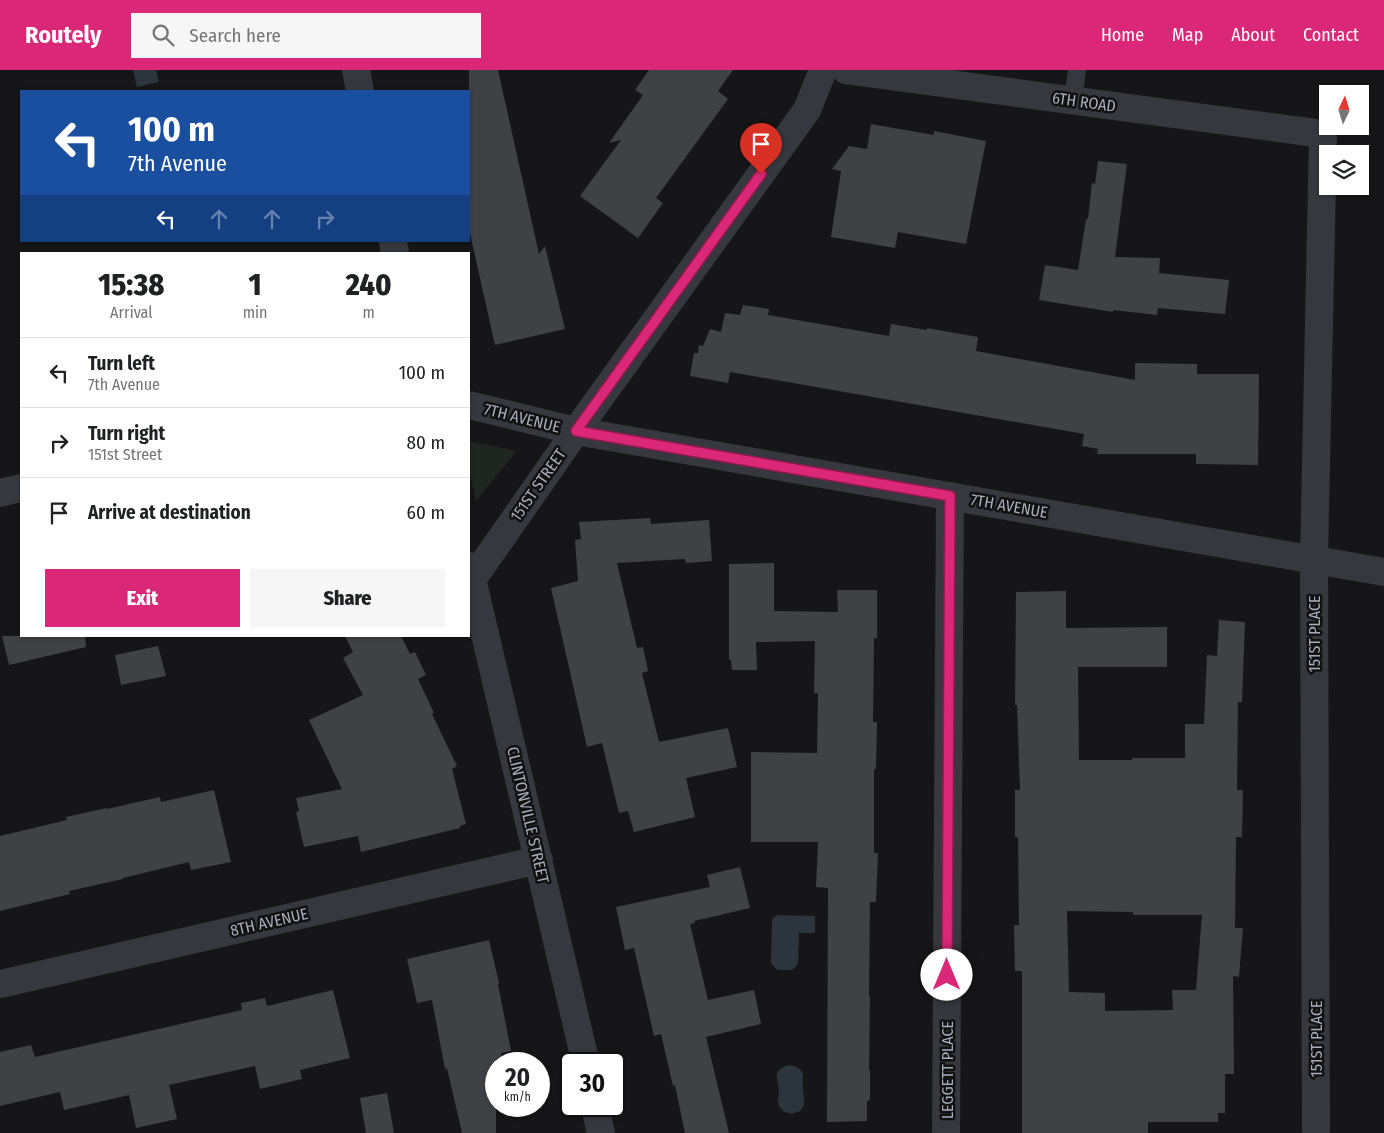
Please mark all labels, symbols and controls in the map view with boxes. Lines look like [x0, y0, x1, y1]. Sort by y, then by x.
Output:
search box [131, 13, 481, 58]
text: Routely [25, 21, 101, 49]
icon: search [149, 21, 177, 49]
text: Search here [189, 24, 281, 47]
text: Home [1101, 24, 1144, 46]
text: Map [1172, 24, 1203, 46]
text: About [1231, 24, 1275, 46]
text: Contact [1303, 24, 1359, 46]
north arrow [1319, 85, 1369, 135]
map controls [1319, 85, 1369, 195]
street label: 6TH ROAD [1051, 88, 1117, 116]
text: 100 m [128, 108, 215, 150]
icon: left [45, 110, 110, 175]
pin [740, 123, 782, 174]
icon: arrive [747, 130, 775, 158]
button: layers [1319, 145, 1369, 195]
text: 7th Avenue [128, 150, 227, 177]
icon: left [152, 205, 180, 233]
icon: ahead [205, 205, 233, 233]
icon: ahead [258, 205, 286, 233]
icon: right [311, 205, 339, 233]
text: 15:38 [98, 267, 164, 303]
text: 1 [249, 267, 262, 303]
text: 240 [346, 267, 392, 303]
text: Arrival [110, 303, 153, 322]
text: min [243, 303, 267, 322]
text: m [363, 303, 375, 322]
text: Turn left [88, 352, 155, 375]
icon: left [45, 359, 73, 387]
text: 100 m [399, 361, 445, 384]
text: 7th Avenue [88, 375, 160, 394]
street label: 7TH AVENUE [482, 399, 562, 437]
text: Turn right [88, 422, 165, 445]
icon: right [45, 429, 73, 457]
text: 80 m [407, 431, 445, 454]
text: 151st Street [88, 445, 162, 464]
street label: 151ST STREET [506, 445, 570, 525]
street label: 7TH AVENUE [969, 490, 1049, 522]
icon: arrive [45, 499, 73, 527]
text: Arrive at destination [88, 501, 251, 524]
text: 60 m [407, 501, 445, 524]
button: Exit [45, 569, 240, 627]
button: Share [250, 569, 445, 627]
street label: 151ST PLACE [1305, 595, 1324, 673]
street label: CLINTONVILLE STREET [503, 745, 553, 886]
street label: 8TH AVENUE [228, 904, 310, 940]
position arrow [920, 948, 972, 1000]
street label: 151ST PLACE [1307, 1000, 1326, 1078]
street label: LEGGETT PLACE [938, 1021, 957, 1119]
speed limit sign: 30 [560, 1052, 625, 1117]
text: 20 [505, 1063, 530, 1093]
text: km/h [504, 1090, 531, 1104]

